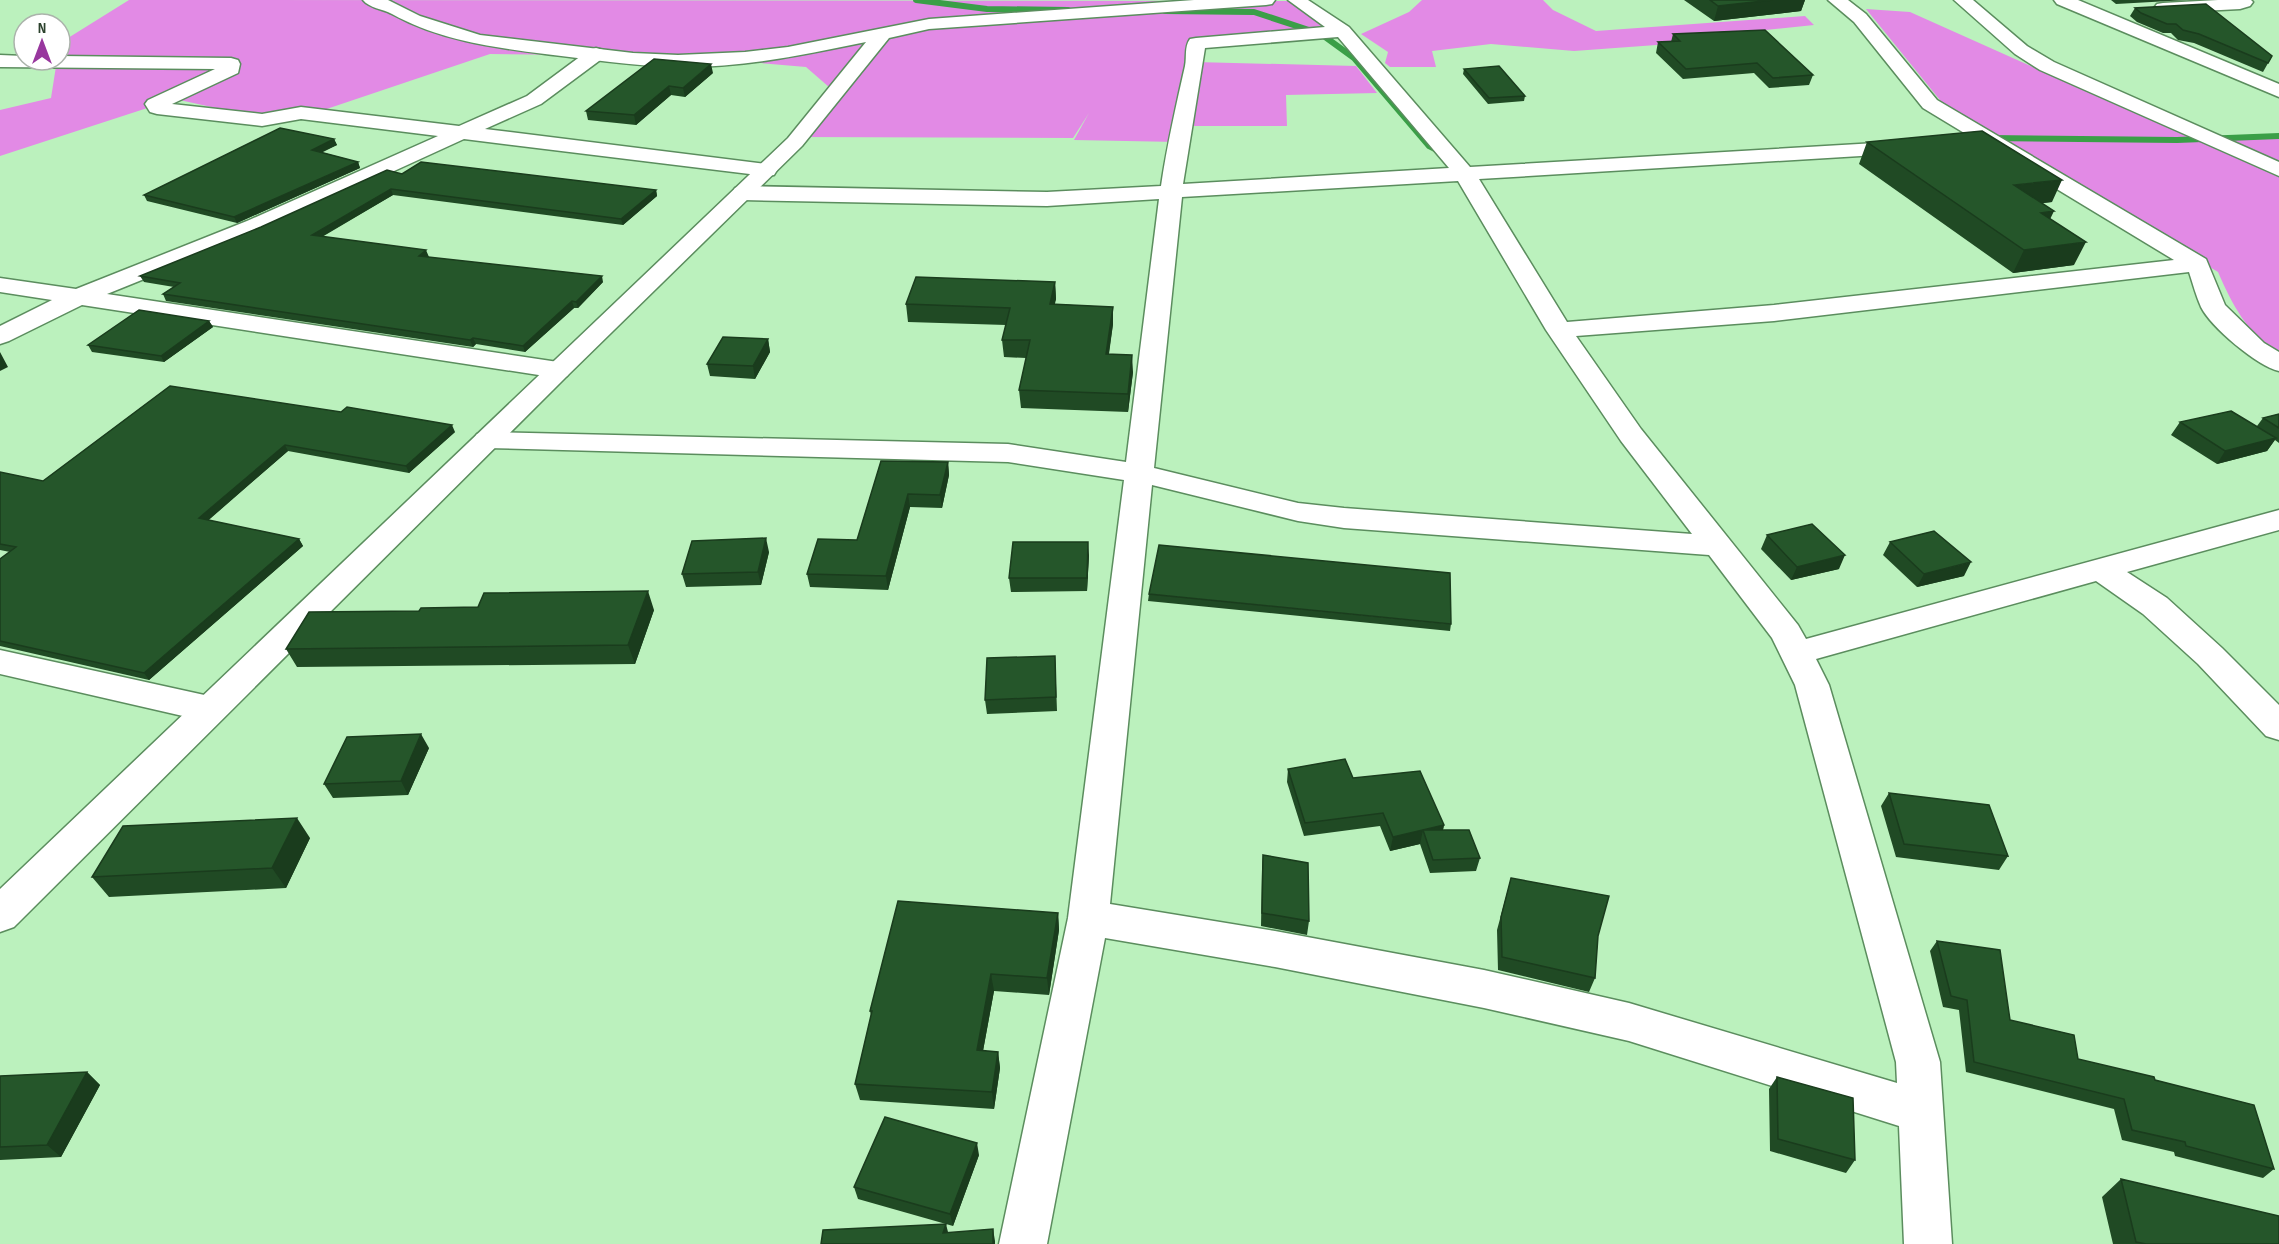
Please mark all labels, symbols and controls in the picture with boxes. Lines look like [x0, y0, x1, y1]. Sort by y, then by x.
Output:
north arrow [12, 12, 72, 72]
text: N [38, 19, 46, 38]

